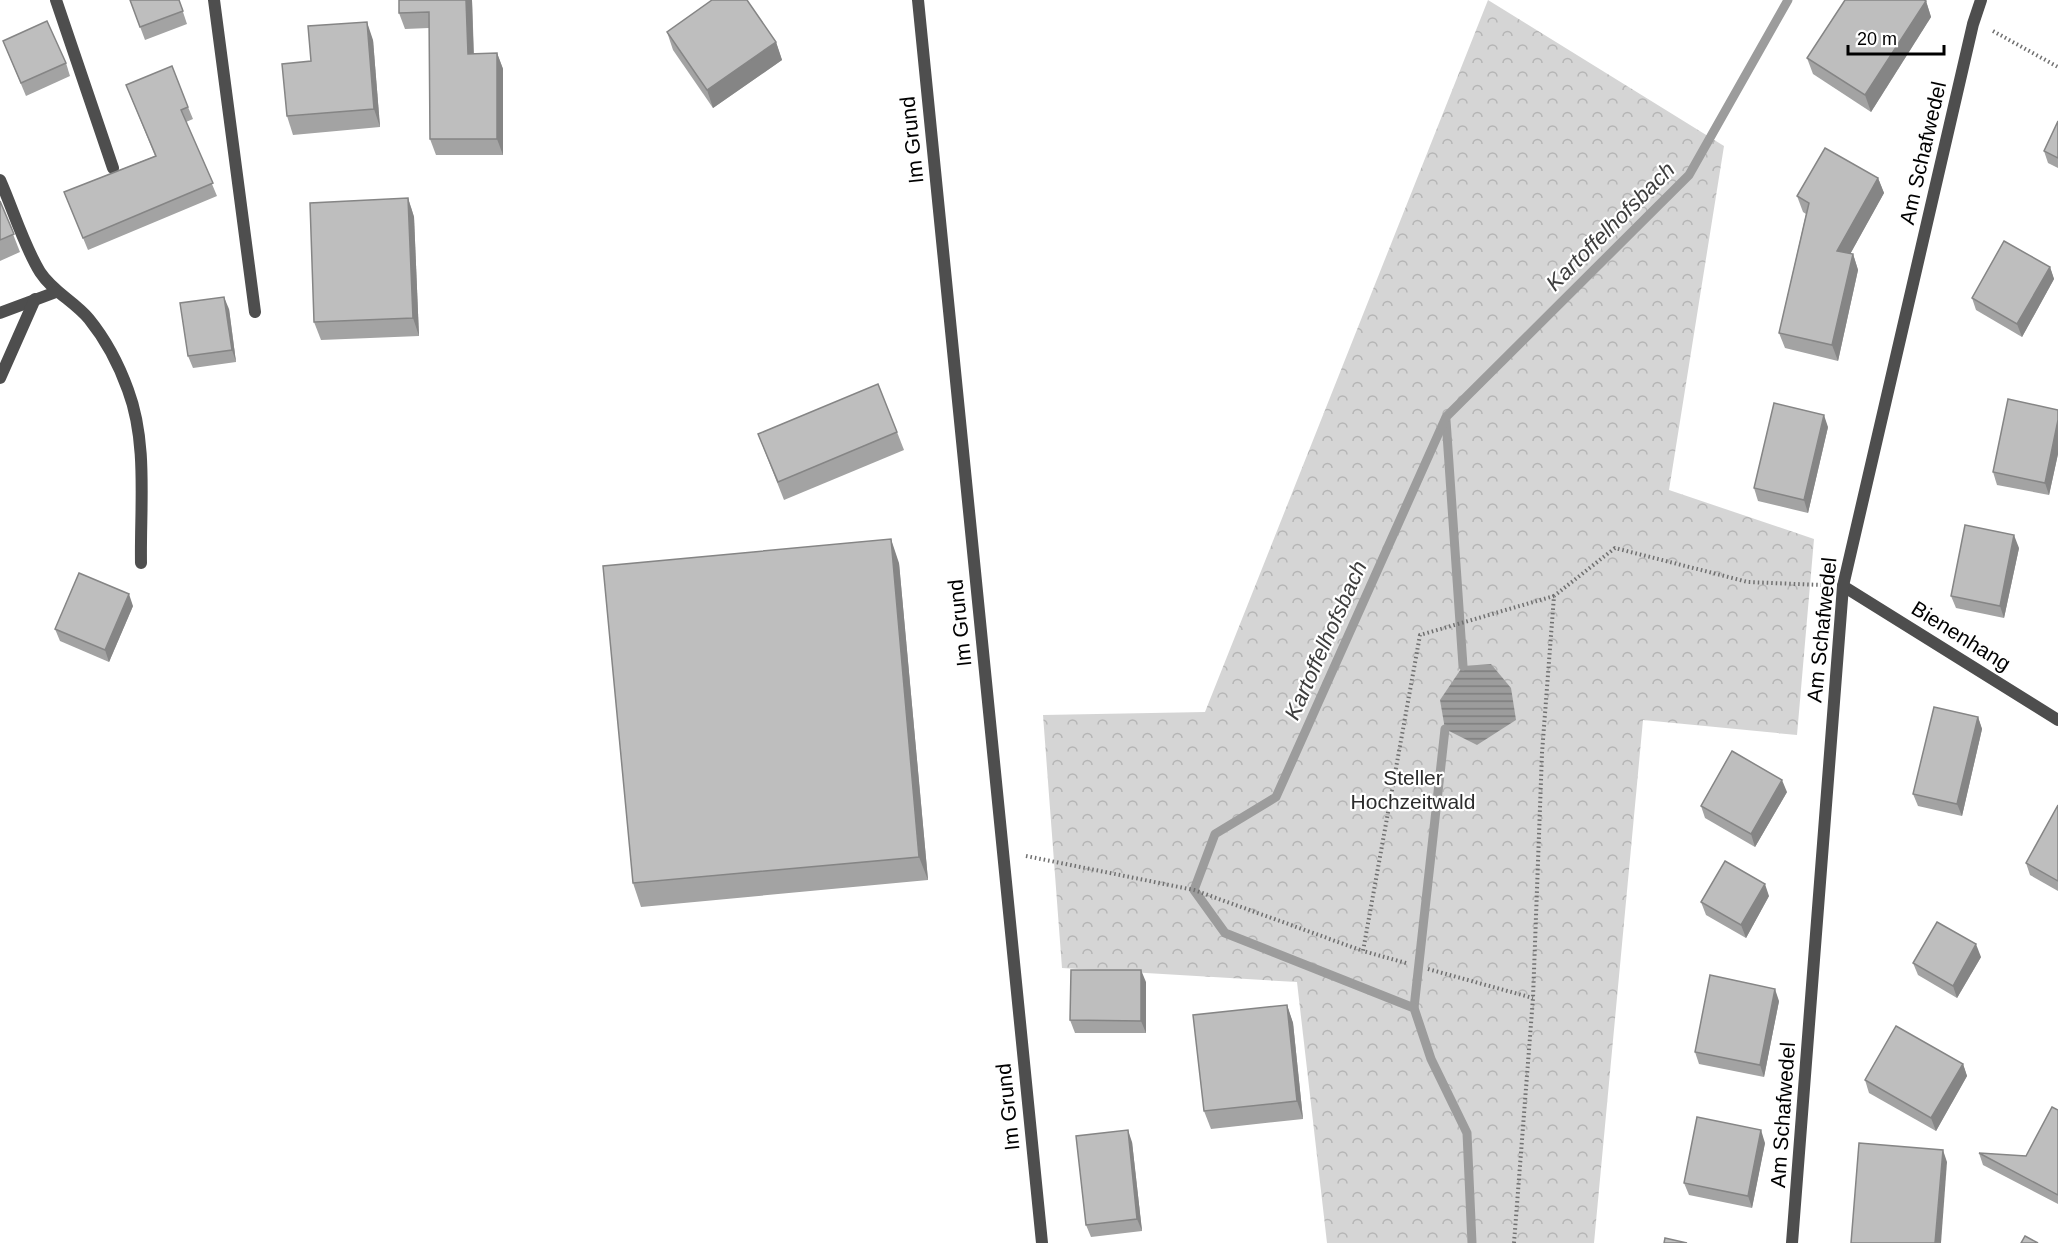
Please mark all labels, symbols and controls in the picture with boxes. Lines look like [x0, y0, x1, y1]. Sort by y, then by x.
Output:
scale bar [1848, 18, 1944, 56]
text: 20 m [1857, 29, 1897, 49]
street label: Am Schafwedel [1895, 79, 1950, 227]
street label: Im Grund [895, 95, 928, 185]
water label: Kartoffelhofsbach [1541, 157, 1680, 296]
street label: Am Schafwedel [1802, 556, 1841, 704]
water label: Kartoffelhofsbach [1279, 557, 1372, 724]
street label: Im Grund [943, 578, 976, 668]
street label: Bienenhang [1908, 596, 2015, 675]
park label: Steller Hochzeitwald [1351, 766, 1475, 813]
street label: Am Schafwedel [1766, 1041, 1799, 1189]
street label: Im Grund [991, 1062, 1024, 1152]

